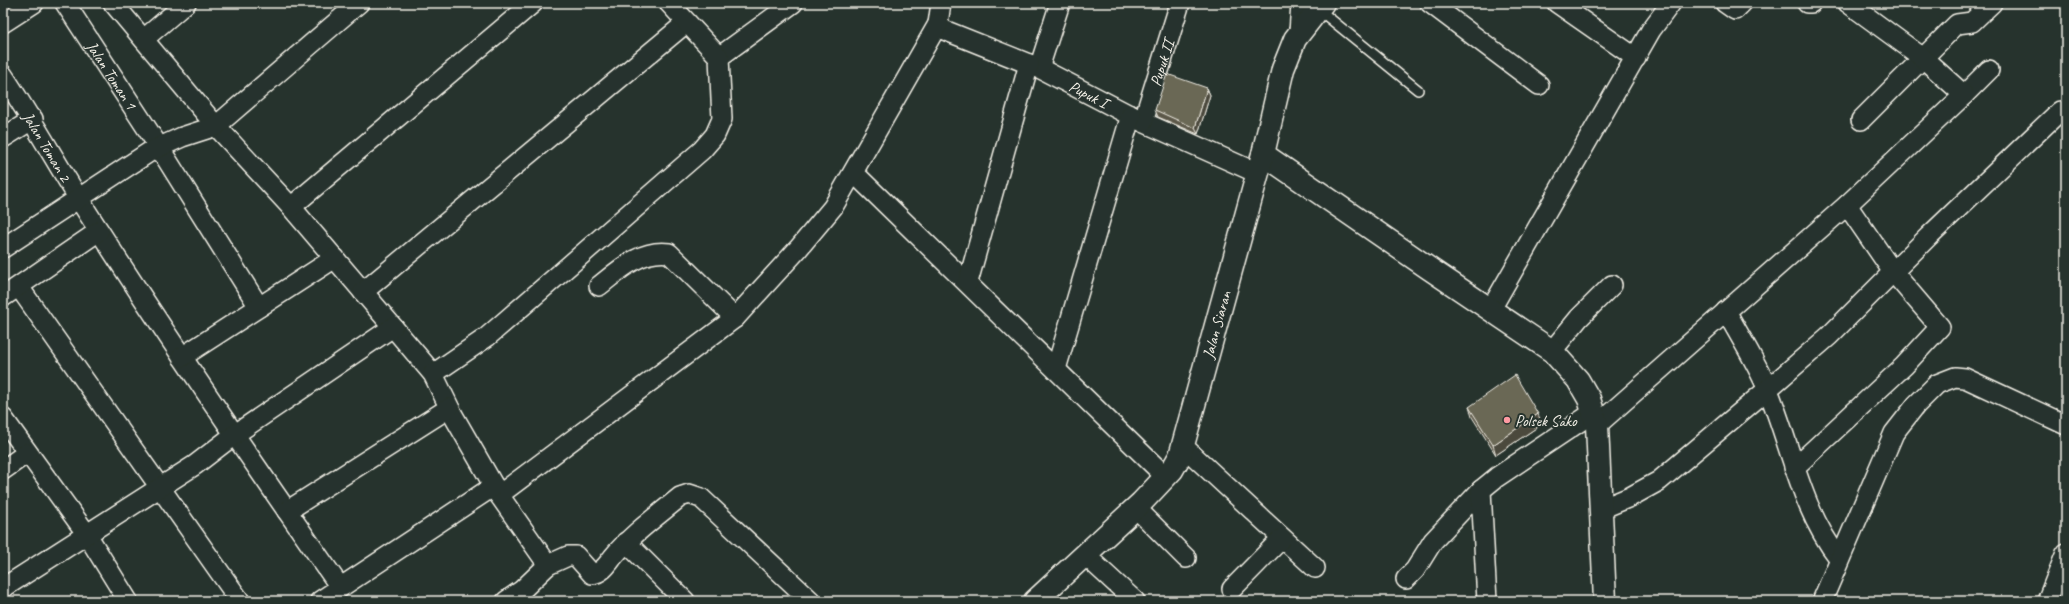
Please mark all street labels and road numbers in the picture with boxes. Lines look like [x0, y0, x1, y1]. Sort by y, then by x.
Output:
street label: Pupuk II [1146, 34, 1180, 89]
street label: Jalan Toman 1 [81, 37, 141, 114]
street label: Pupuk I [1065, 76, 1114, 115]
street label: Jalan Toman 2 [17, 108, 76, 187]
street label: Jalan Siaran [1198, 288, 1236, 362]

